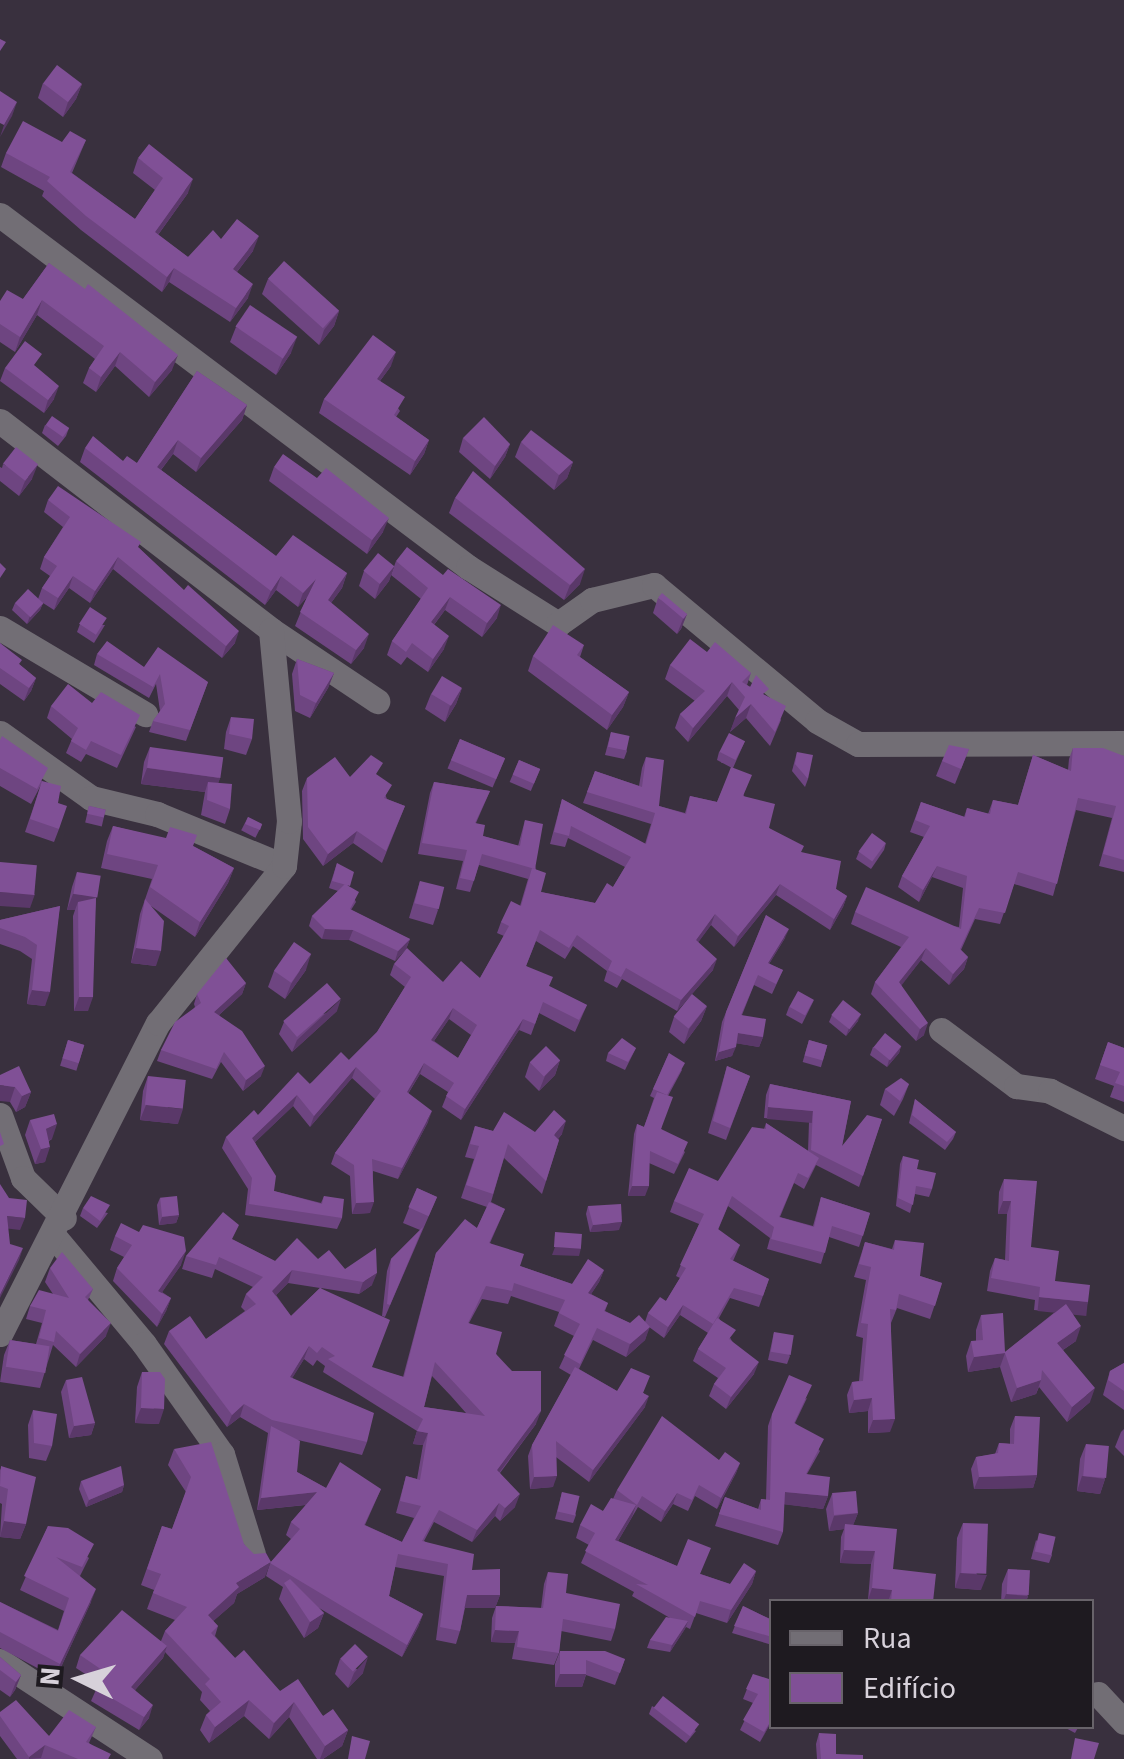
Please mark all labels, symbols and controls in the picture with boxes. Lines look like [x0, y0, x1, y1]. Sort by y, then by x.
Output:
legend [769, 1599, 1094, 1729]
text: Rua [863, 1617, 912, 1660]
north arrow [30, 1629, 130, 1729]
text: N [29, 1665, 71, 1687]
text: Edifício [863, 1667, 956, 1710]

